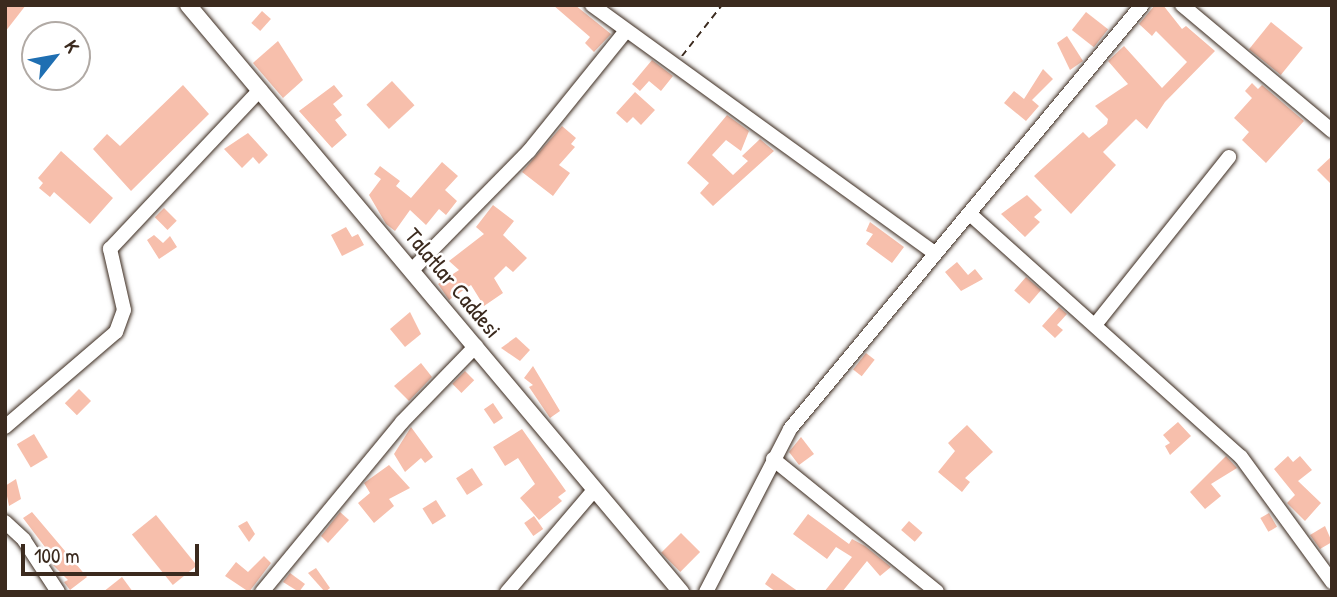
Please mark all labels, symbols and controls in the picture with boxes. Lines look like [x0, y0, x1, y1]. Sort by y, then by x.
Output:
north arrow [21, 21, 91, 91]
text: K [59, 35, 86, 57]
street label: Talatlar Caddesi [399, 222, 507, 344]
scale bar [24, 530, 203, 574]
text: 100 m [34, 541, 80, 570]

